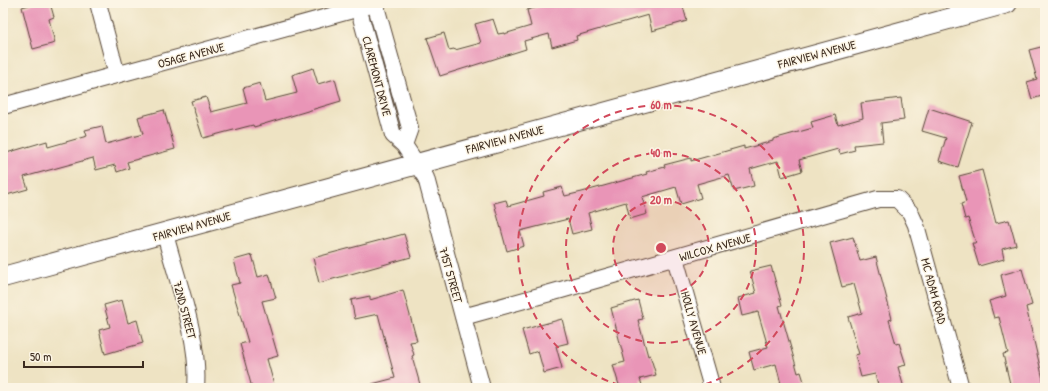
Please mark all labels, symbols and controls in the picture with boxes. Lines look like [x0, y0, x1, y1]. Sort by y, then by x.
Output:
street label: CLAREMONT DRIVE [358, 34, 396, 119]
street label: FAIRVIEW AVENUE [775, 35, 858, 73]
street label: OSAGE AVENUE [156, 38, 227, 72]
text: 60 m [650, 96, 672, 113]
street label: FAIRVIEW AVENUE [463, 120, 546, 158]
text: 40 m [651, 144, 671, 161]
text: 20 m [650, 191, 672, 208]
street label: FAIRVIEW AVENUE [150, 207, 233, 245]
street label: WILCOX AVENUE [677, 228, 754, 265]
centre of rings [654, 241, 668, 255]
street label: 71ST STREET [435, 245, 467, 305]
street label: MC ADAM ROAD [917, 256, 951, 326]
street label: 72ND STREET [169, 279, 201, 341]
street label: HOLLY AVENUE [677, 289, 711, 357]
scale bar [24, 343, 143, 369]
text: 50 m [30, 348, 51, 365]

